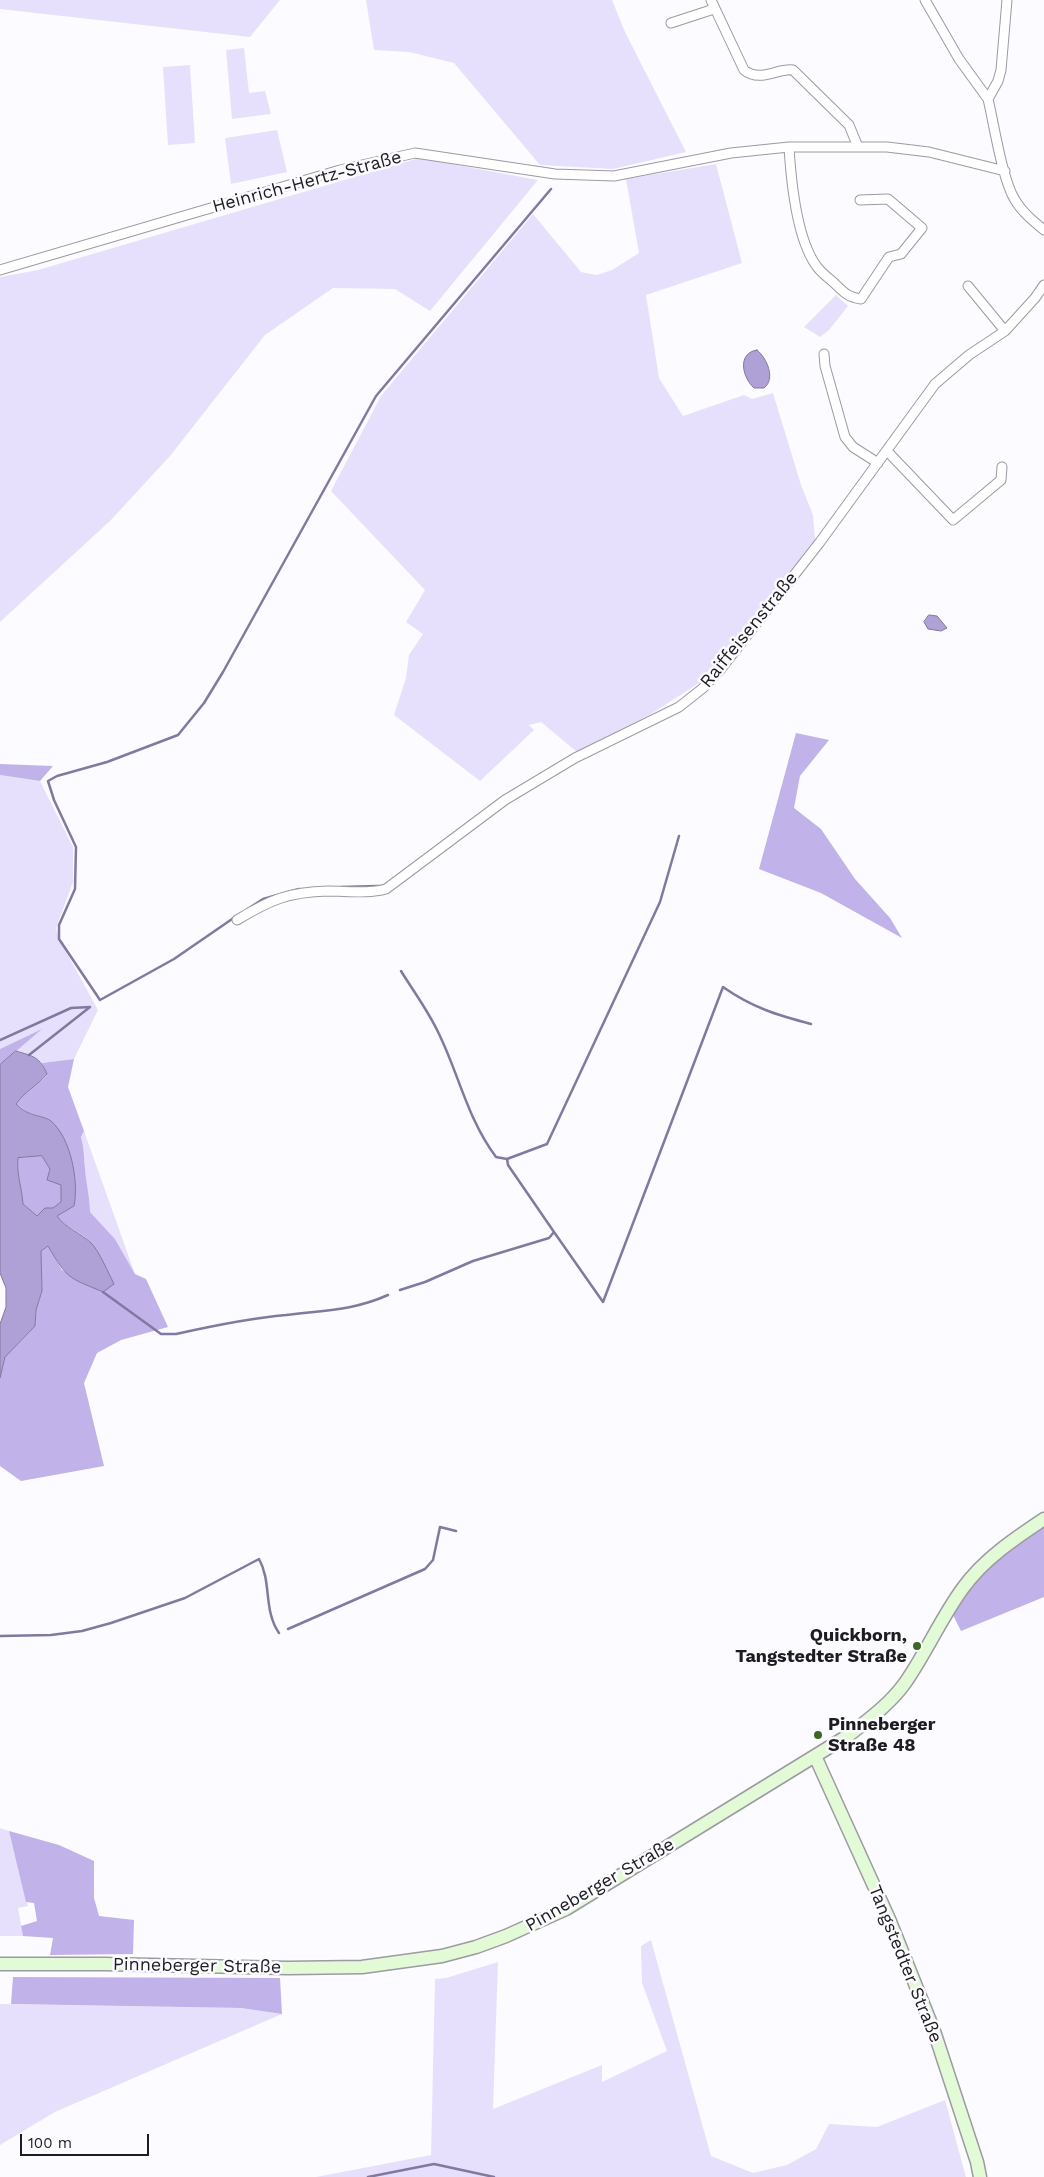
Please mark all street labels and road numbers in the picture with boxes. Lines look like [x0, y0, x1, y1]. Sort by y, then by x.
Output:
street label: Heinrich-Hertz-Straße [210, 146, 404, 218]
street label: Raiffeisenstraße [696, 568, 802, 692]
street label: Pinneberger Straße [522, 1834, 678, 1936]
street label: Tangstedter Straße [864, 1882, 946, 2046]
street label: Pinneberger Straße [113, 1954, 281, 1978]

